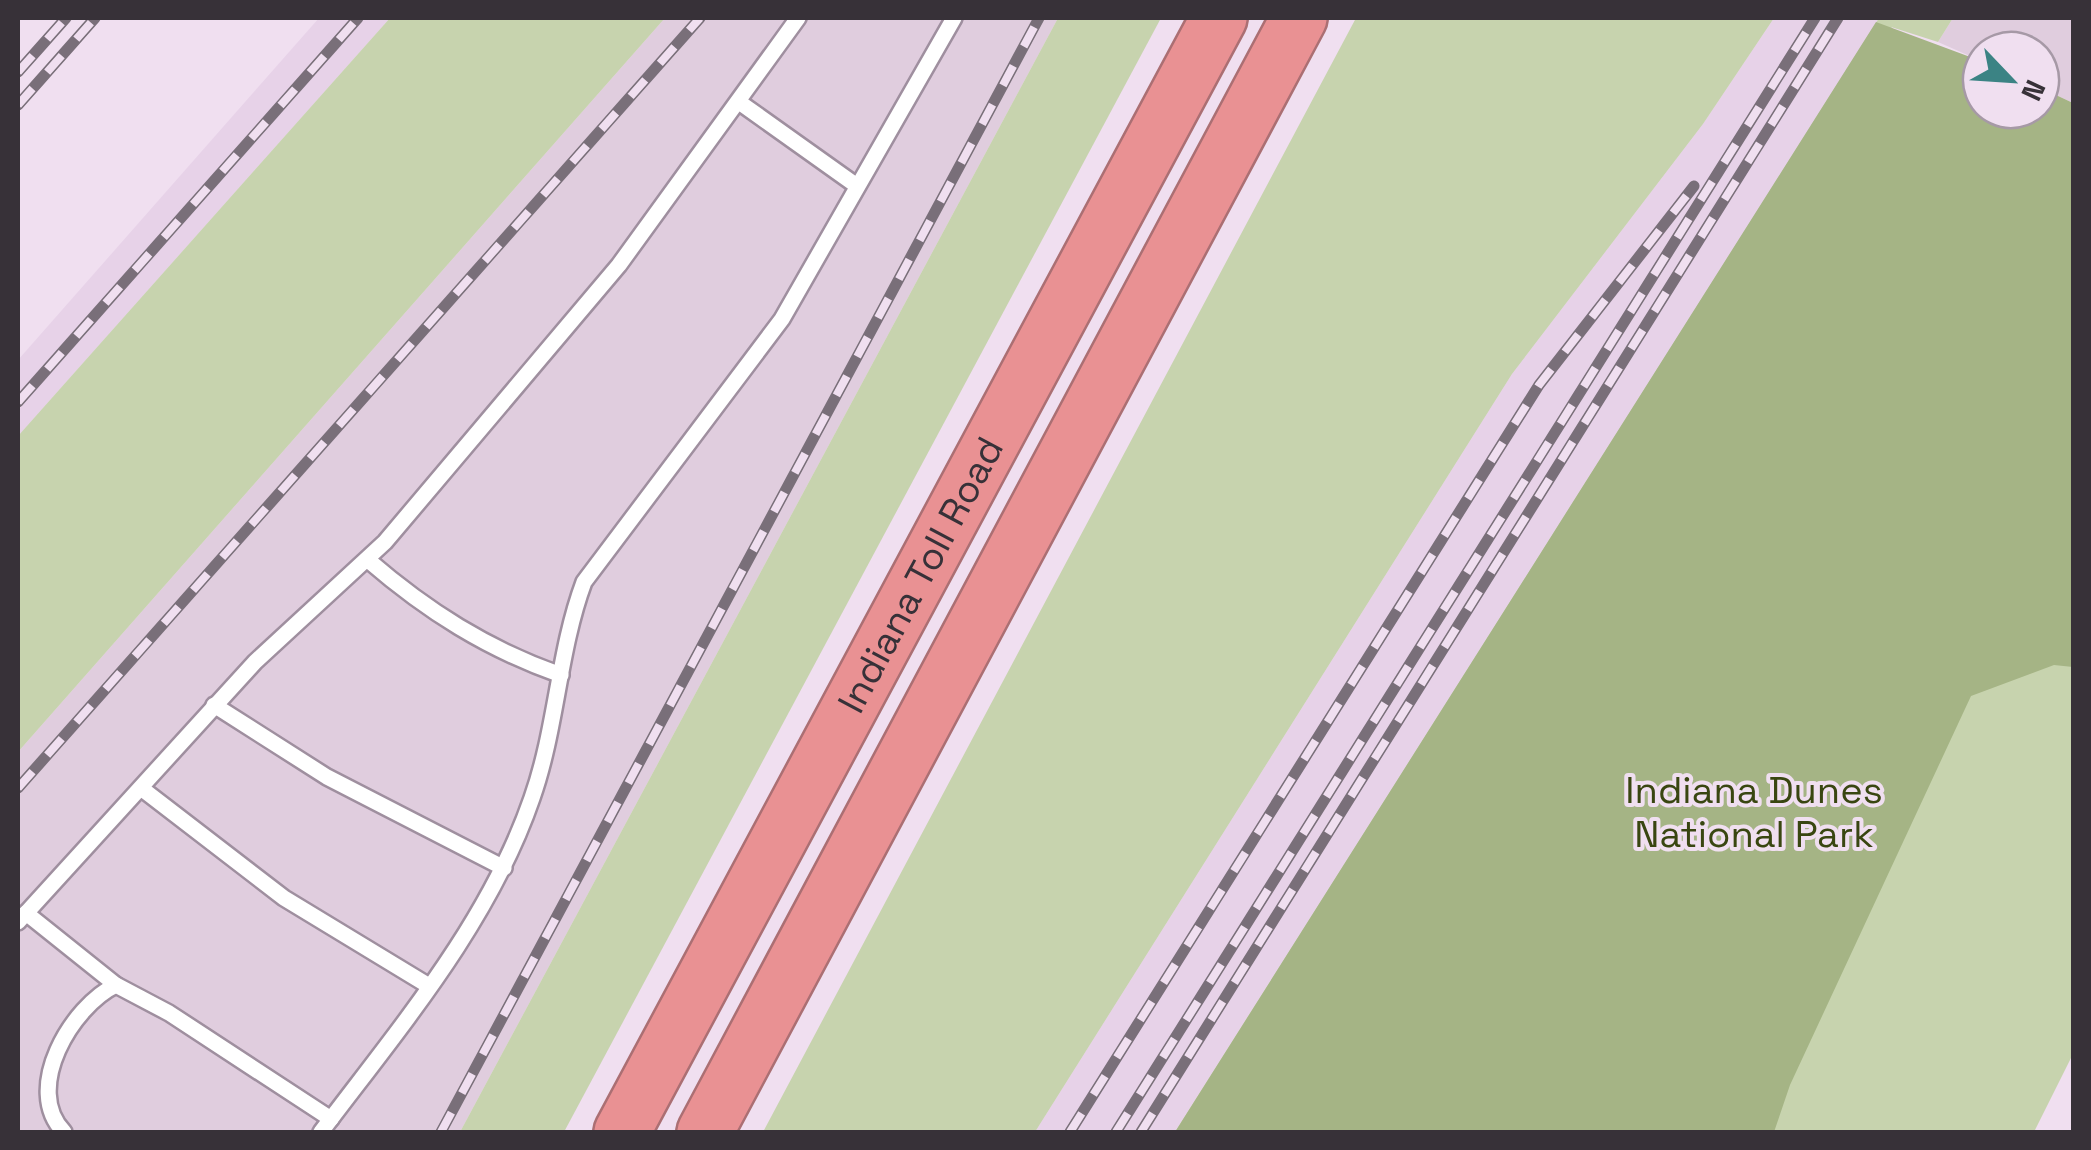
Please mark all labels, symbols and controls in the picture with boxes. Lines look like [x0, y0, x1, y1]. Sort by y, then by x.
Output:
north arrow [1961, 30, 2061, 130]
text: N [2013, 74, 2054, 107]
street label: Indiana Toll Road [827, 429, 1014, 721]
park label: Indiana Dunes National Park [1625, 766, 1883, 858]

